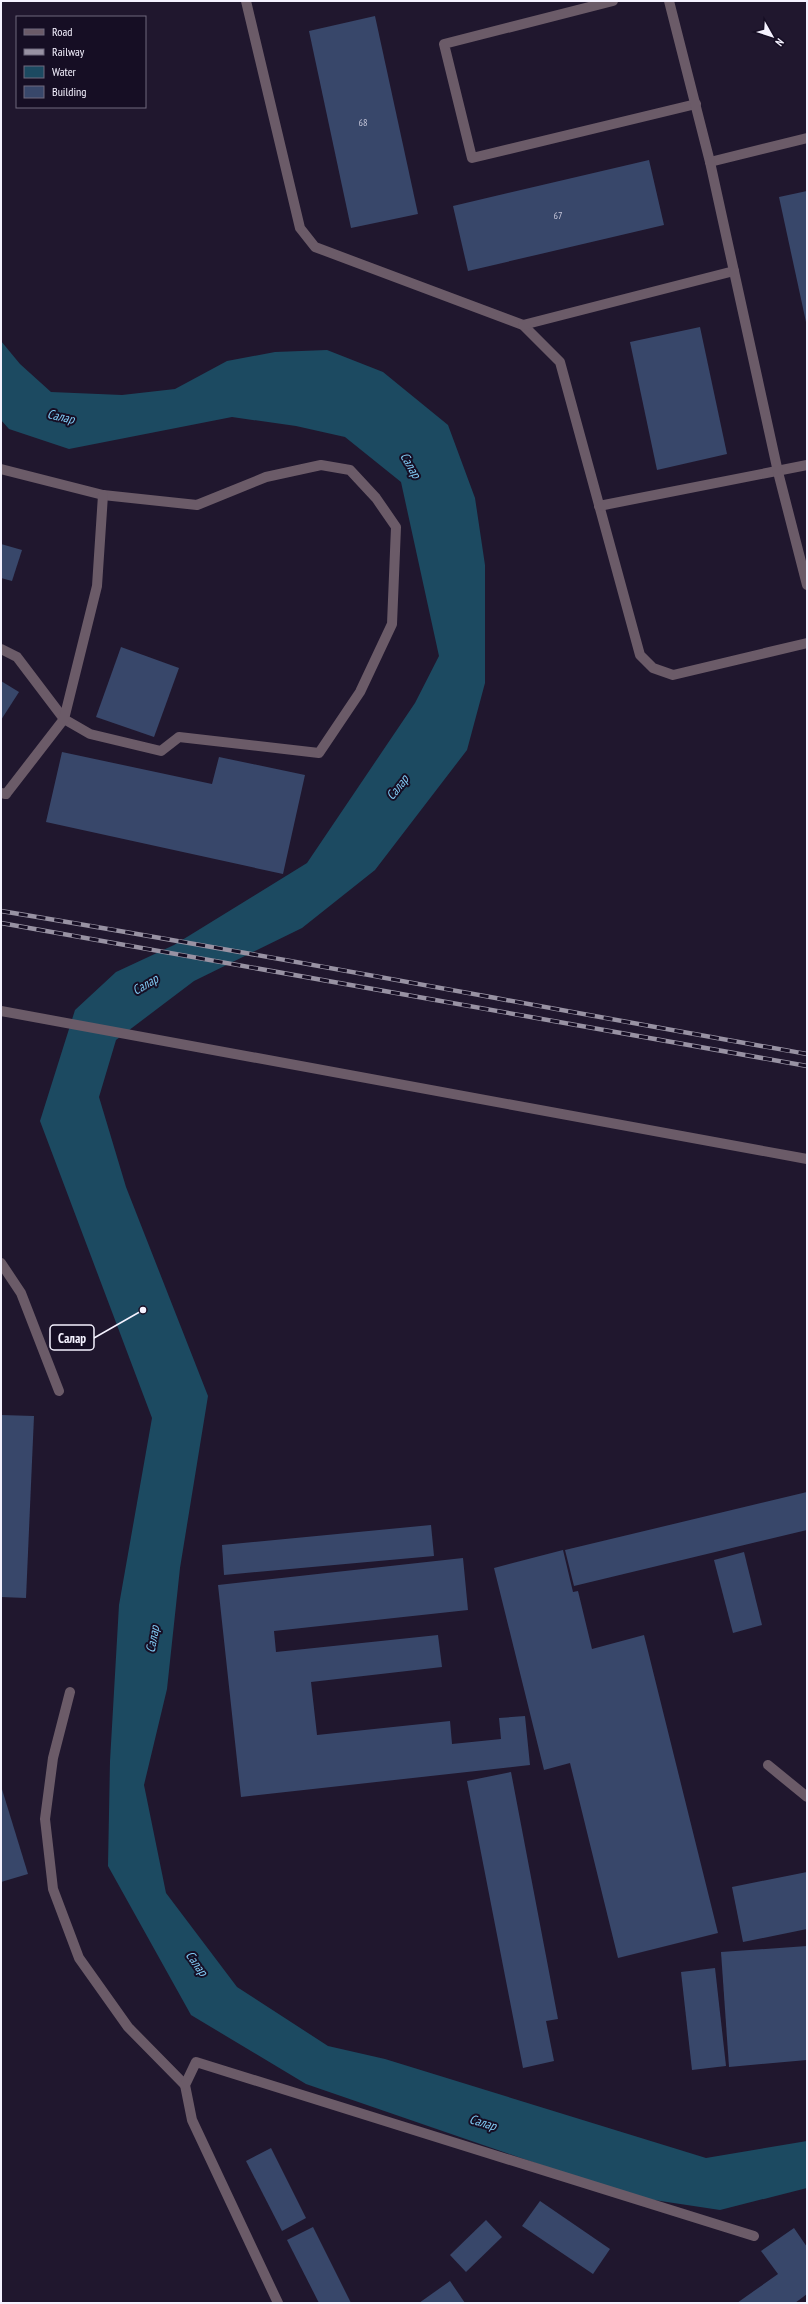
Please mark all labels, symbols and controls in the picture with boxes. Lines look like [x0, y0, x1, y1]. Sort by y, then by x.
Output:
legend [16, 16, 146, 108]
north arrow [752, 16, 792, 56]
text: Road [52, 24, 72, 39]
text: N [772, 36, 787, 49]
text: Railway [52, 44, 85, 59]
text: Water [52, 64, 77, 79]
text: Building [52, 84, 87, 99]
house number: 68 [359, 116, 368, 129]
house number: 67 [554, 209, 563, 222]
water label: Салар [46, 405, 77, 428]
water label: Салар [396, 449, 425, 482]
water label: Салар [382, 770, 413, 803]
water label: Салар [129, 969, 162, 999]
callout: Салар [50, 1325, 94, 1350]
text: Салар [58, 1330, 86, 1347]
water label: Салар [142, 1623, 163, 1654]
water label: Салар [182, 1947, 212, 1980]
water label: Салар [467, 2110, 500, 2135]

